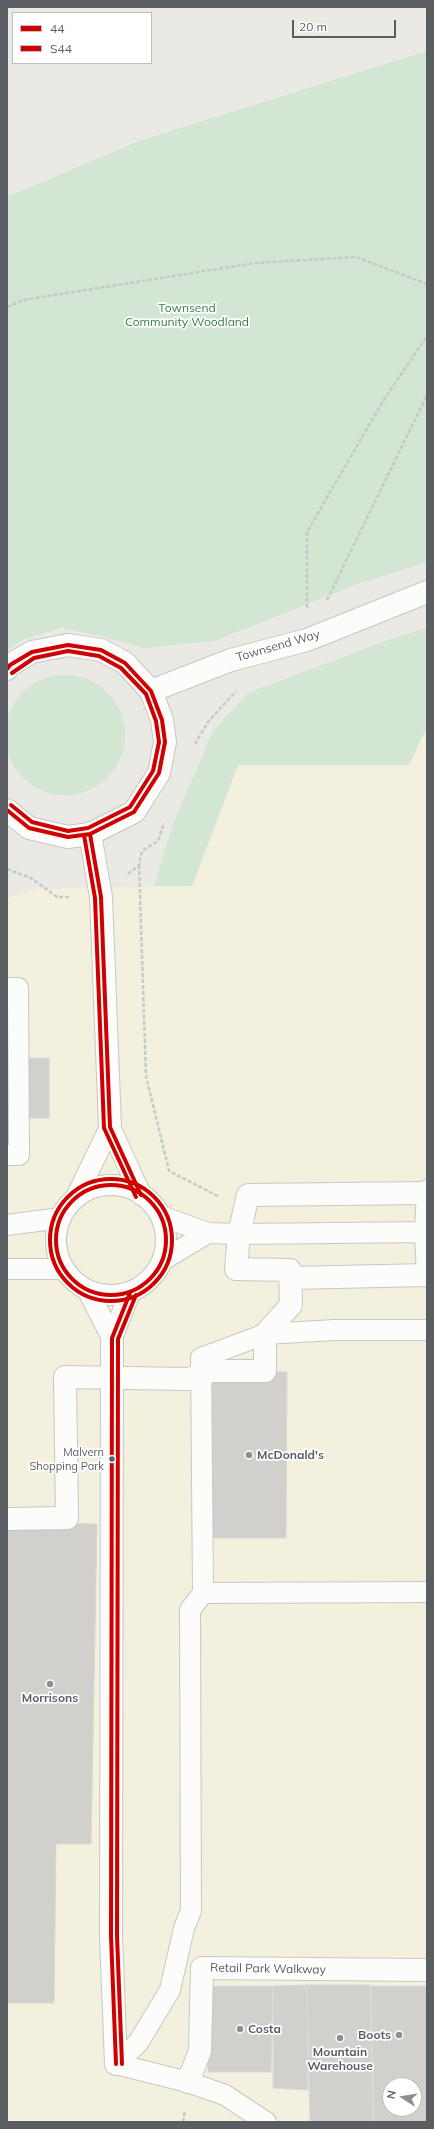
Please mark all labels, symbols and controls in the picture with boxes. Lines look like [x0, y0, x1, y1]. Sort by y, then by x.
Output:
legend [12, 12, 152, 64]
scale bar [294, 12, 398, 38]
text: 20 m [299, 19, 327, 34]
text: 44 [50, 21, 64, 36]
text: S44 [50, 41, 72, 56]
park label: Townsend Community Woodland [125, 301, 249, 329]
street label: Townsend Way [234, 627, 322, 665]
place label: Malvern Shopping Park [29, 1446, 104, 1472]
place label: McDonald's [257, 1448, 324, 1462]
marker: McDonald's [244, 1450, 254, 1460]
marker: Malvern Shopping Park [107, 1454, 117, 1464]
marker: Morrisons [45, 1679, 55, 1689]
place label: Morrisons [22, 1691, 78, 1705]
street label: Retail Park Walkway [210, 1961, 326, 1977]
place label: Costa [248, 2022, 281, 2036]
marker: Costa [235, 2024, 245, 2034]
place label: Boots [358, 2028, 391, 2042]
marker: Boots [394, 2030, 404, 2040]
marker: Mountain Warehouse [335, 2033, 345, 2043]
place label: Mountain Warehouse [307, 2045, 373, 2073]
north arrow [382, 2077, 422, 2117]
text: N [384, 2089, 399, 2100]

